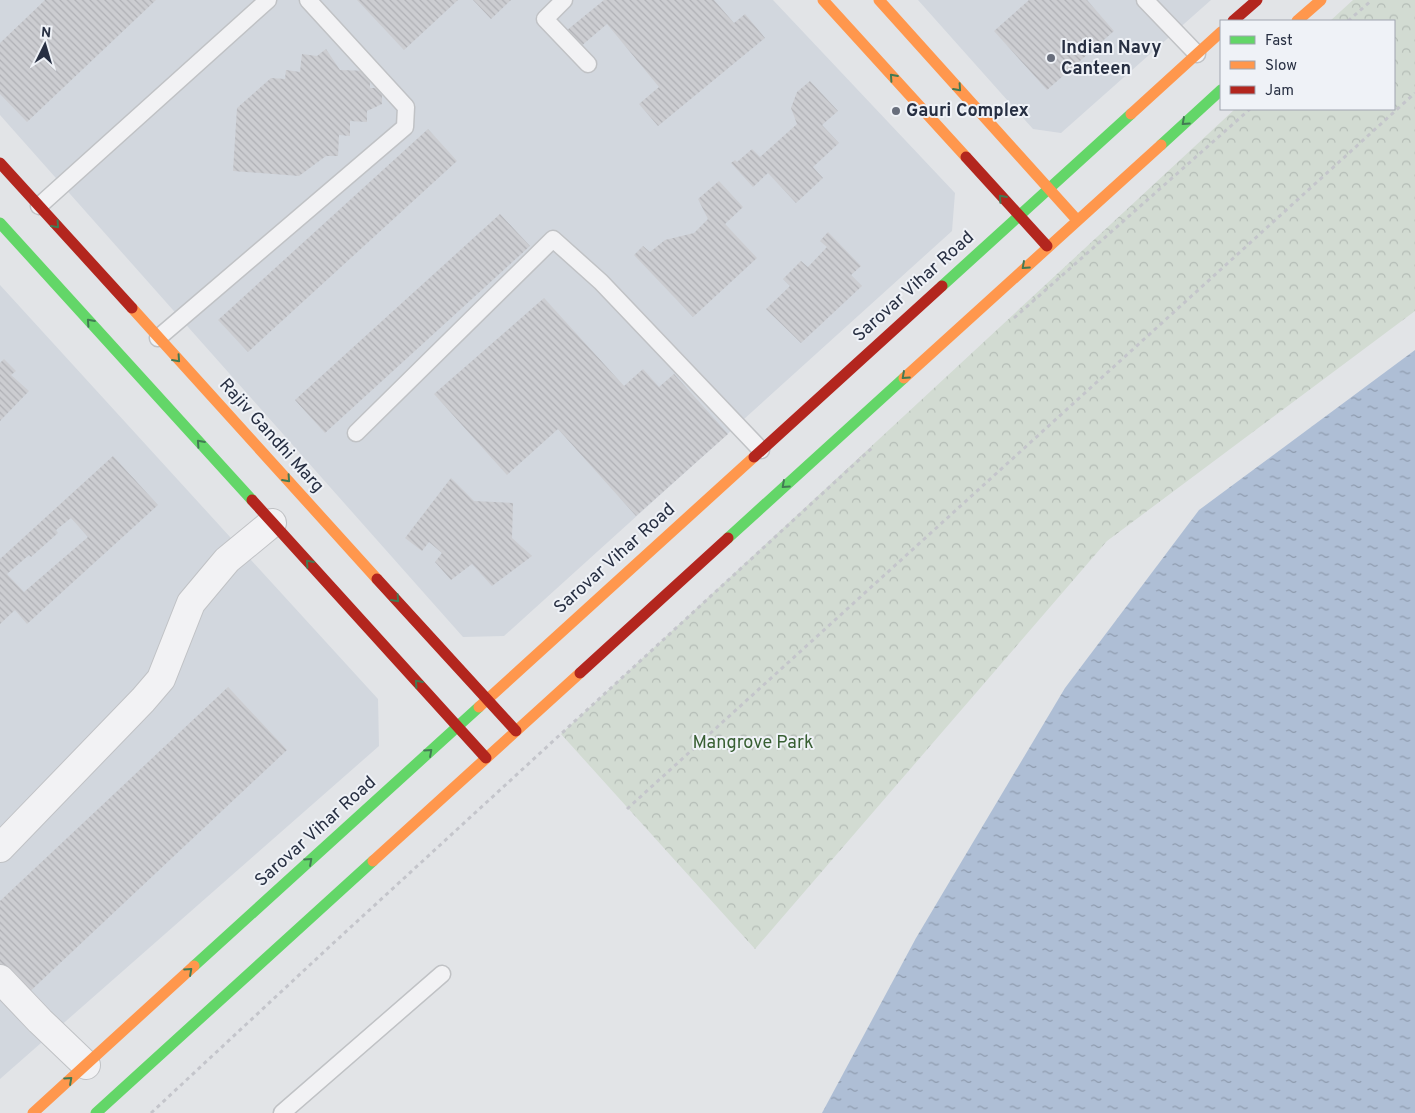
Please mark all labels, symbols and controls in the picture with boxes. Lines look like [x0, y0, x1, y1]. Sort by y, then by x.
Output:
north arrow [20, 20, 70, 70]
legend [1220, 20, 1395, 110]
text: N [40, 25, 52, 42]
text: Fast [1265, 32, 1293, 51]
place label: Indian Navy Canteen [1061, 37, 1161, 81]
marker: Indian Navy Canteen [1045, 52, 1057, 64]
text: Slow [1265, 57, 1297, 76]
one-way arrow [890, 74, 899, 83]
text: Jam [1265, 82, 1294, 101]
one-way arrow [953, 83, 962, 92]
place label: Gauri Complex [906, 100, 1029, 123]
marker: Gauri Complex [890, 105, 902, 117]
one-way arrow [1182, 116, 1191, 125]
one-way arrow [999, 194, 1008, 203]
one-way arrow [50, 220, 59, 229]
street label: Sarovar Vihar Road [849, 227, 979, 347]
one-way arrow [1022, 260, 1031, 269]
one-way arrow [87, 319, 96, 328]
one-way arrow [171, 353, 180, 362]
one-way arrow [902, 370, 911, 379]
street label: Rajiv Gandhi Marg [214, 374, 328, 498]
one-way arrow [197, 439, 206, 448]
one-way arrow [281, 473, 290, 482]
one-way arrow [782, 479, 791, 488]
street label: Sarovar Vihar Road [550, 499, 680, 619]
one-way arrow [306, 559, 315, 568]
one-way arrow [390, 594, 399, 603]
one-way arrow [415, 680, 424, 689]
park label: Mangrove Park [693, 732, 814, 755]
one-way arrow [424, 749, 433, 758]
street label: Sarovar Vihar Road [251, 772, 381, 892]
one-way arrow [304, 858, 313, 867]
one-way arrow [184, 968, 193, 977]
one-way arrow [64, 1077, 73, 1086]

